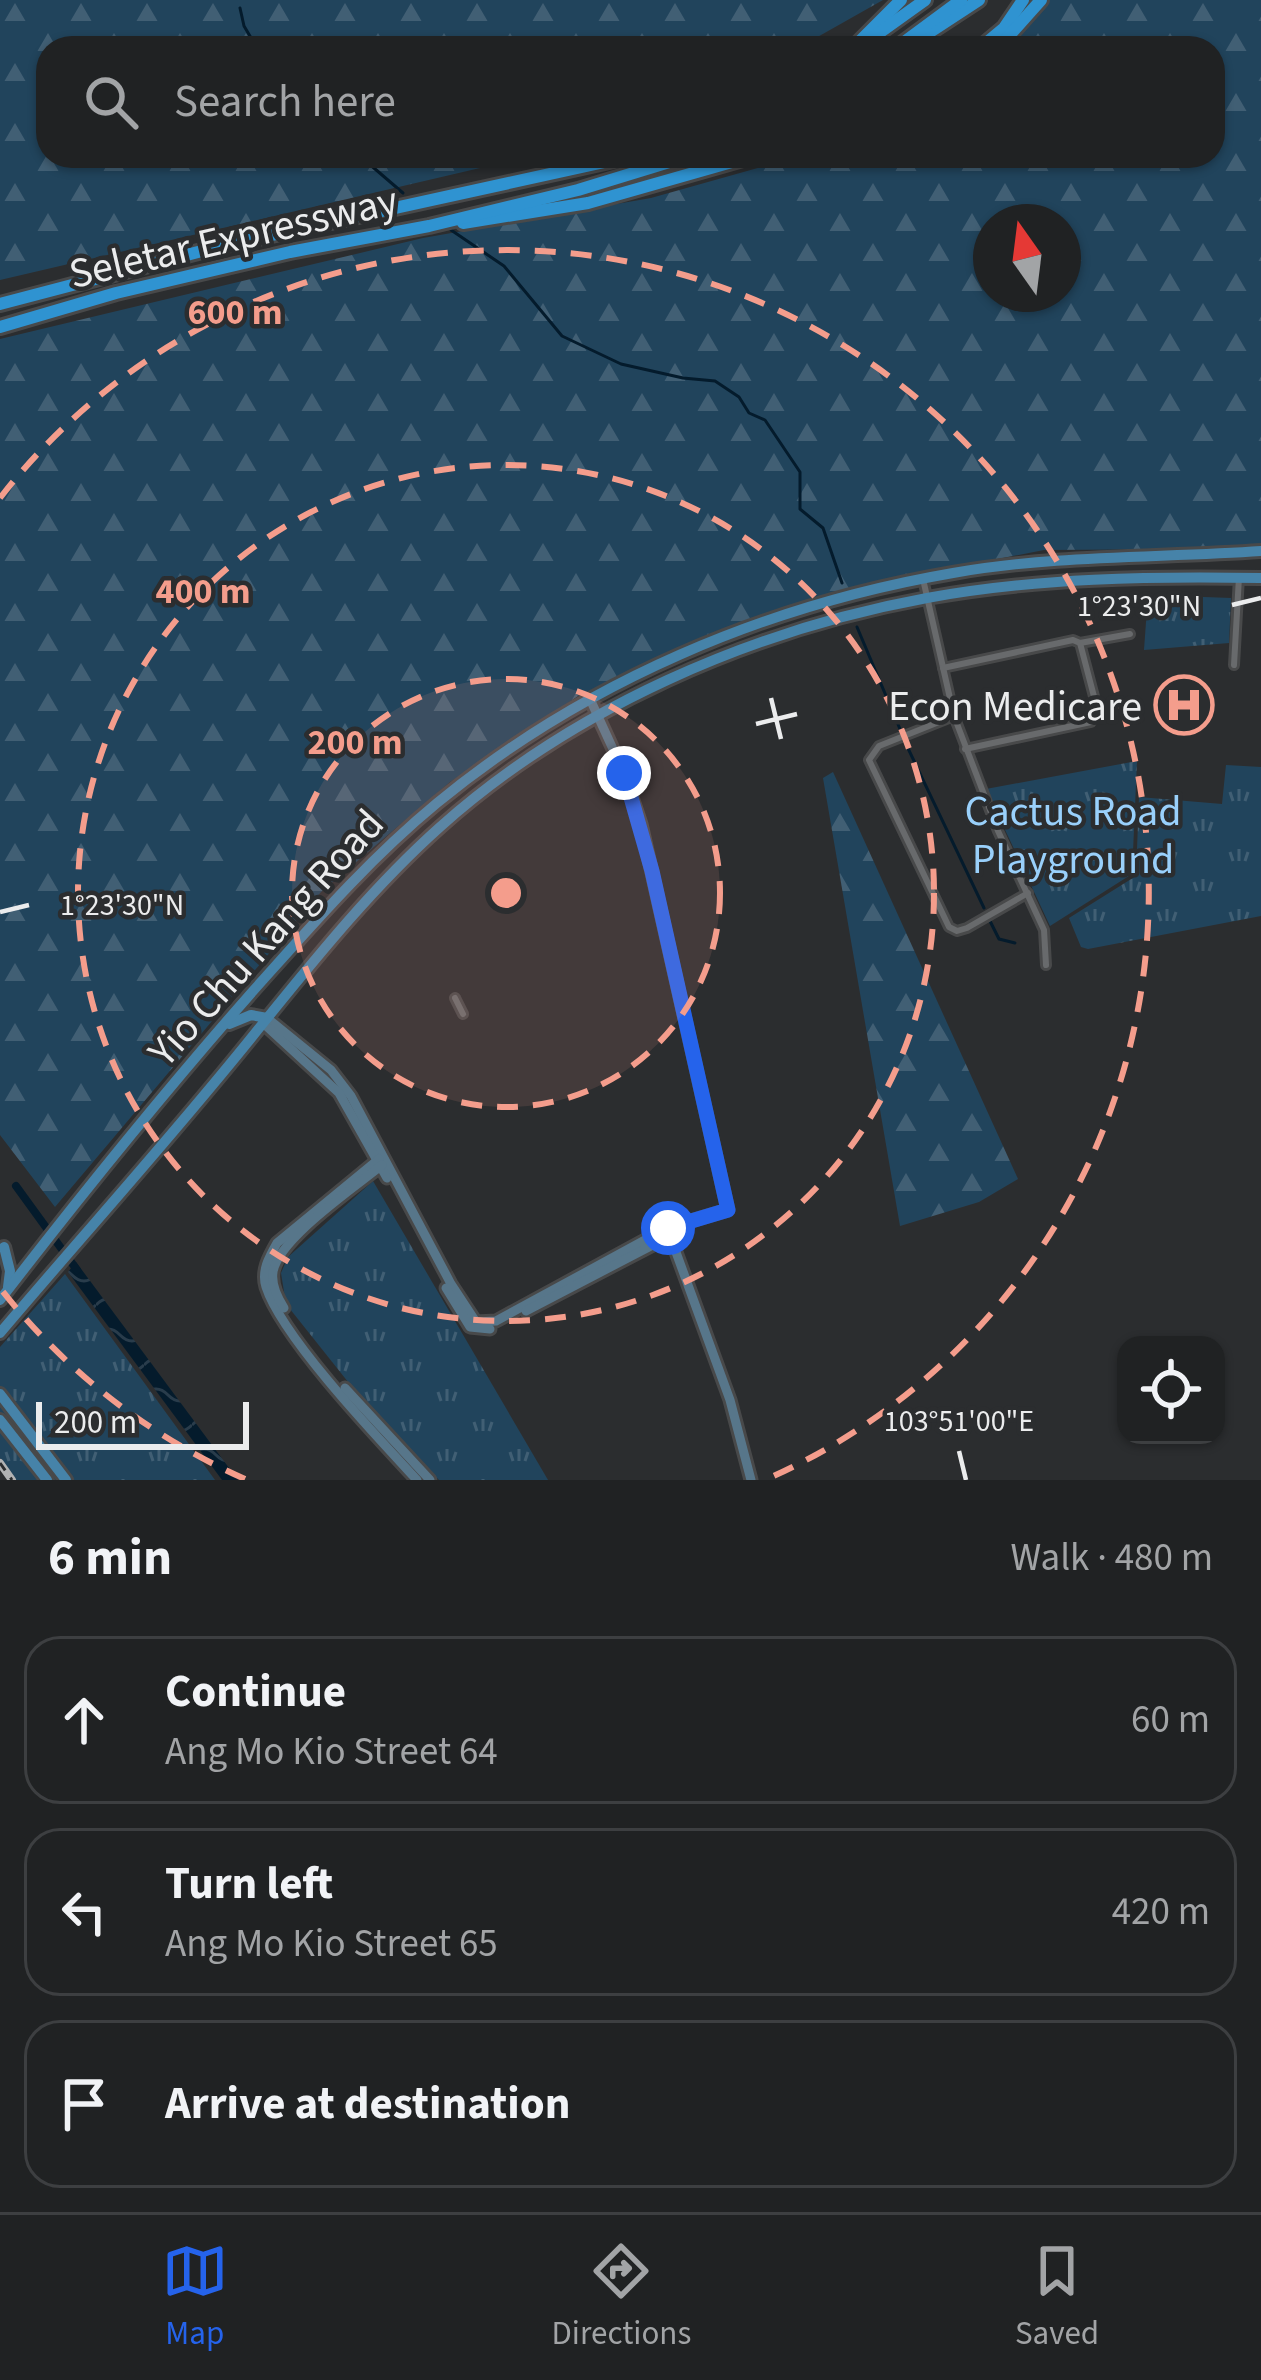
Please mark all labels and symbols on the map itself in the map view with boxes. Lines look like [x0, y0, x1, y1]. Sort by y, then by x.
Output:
street label: Seletar Expressway [63, 171, 404, 305]
north arrow [973, 204, 1081, 312]
text: 600 m [187, 287, 283, 338]
text: 400 m [155, 566, 251, 617]
text: 1°23'30"N [1077, 585, 1201, 628]
hospital icon: Econ Medicare [1153, 674, 1215, 736]
place label: Econ Medicare [888, 677, 1142, 737]
text: 200 m [307, 717, 403, 768]
route end [597, 746, 651, 800]
park label: Cactus Road Playground [964, 782, 1182, 890]
street label: Yio Chu Kang Road [134, 796, 398, 1081]
centre of rings [485, 872, 527, 914]
text: 1°23'30"N [60, 884, 184, 927]
route start [641, 1201, 695, 1255]
scale bar [36, 1396, 249, 1449]
text: 103°51'00"E [884, 1400, 1034, 1443]

